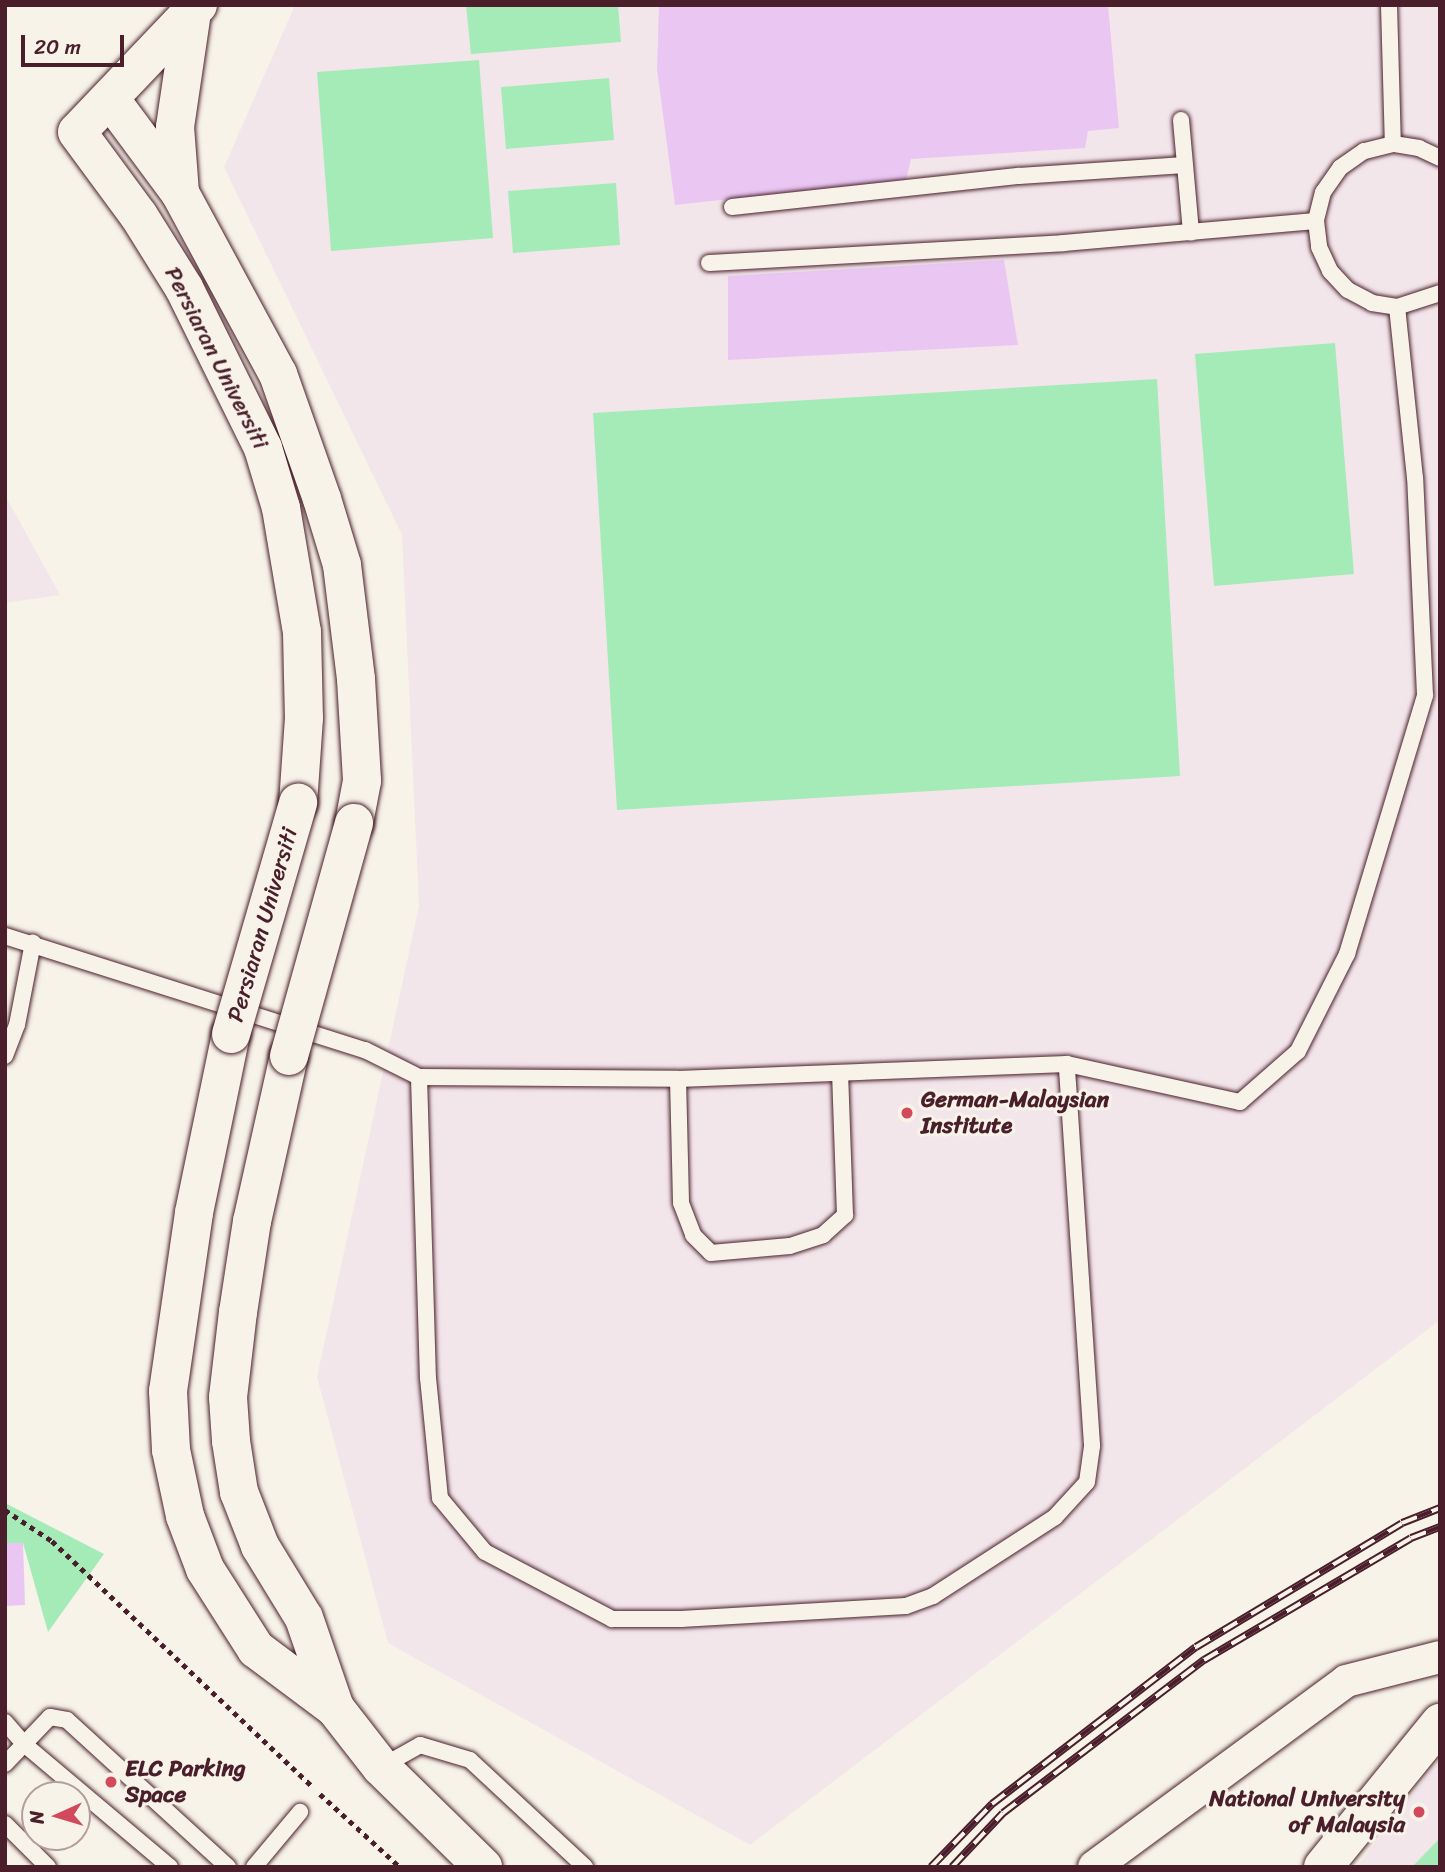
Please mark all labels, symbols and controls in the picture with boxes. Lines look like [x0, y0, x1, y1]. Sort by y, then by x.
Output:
scale bar [24, 21, 128, 65]
text: 20 m [34, 28, 81, 66]
street label: Persiaran Universiti [158, 262, 274, 454]
street label: Persiaran Universiti [222, 824, 304, 1026]
place label: German-Malaysian Institute [921, 1086, 1109, 1140]
marker: German-Malaysian Institute [899, 1105, 915, 1121]
place label: ELC Parking Space [125, 1755, 246, 1809]
marker: ELC Parking Space [103, 1774, 119, 1790]
north arrow [21, 1781, 91, 1851]
place label: National University of Malaysia [1209, 1785, 1405, 1839]
marker: National University of Malaysia [1411, 1804, 1427, 1820]
text: N [20, 1810, 53, 1825]

